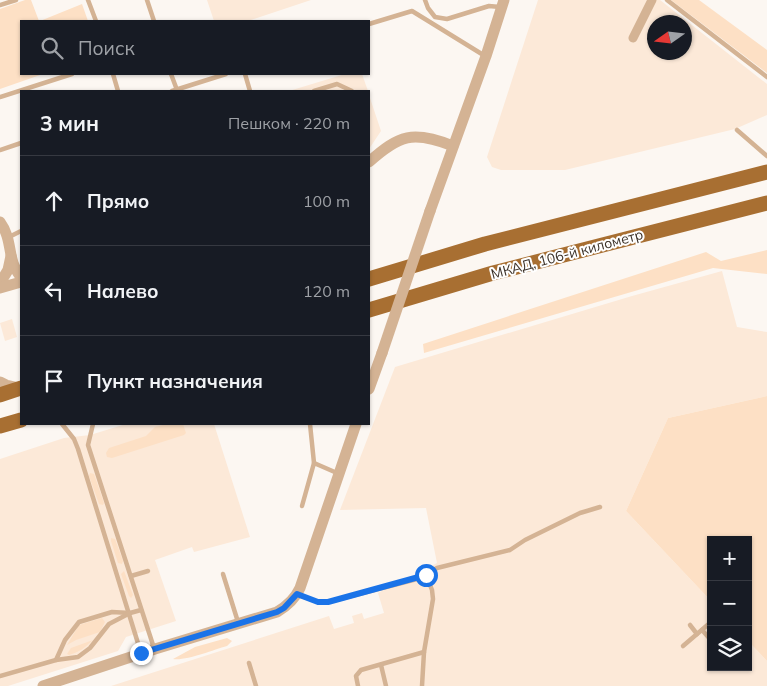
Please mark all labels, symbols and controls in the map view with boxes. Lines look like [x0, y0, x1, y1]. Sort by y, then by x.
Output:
north arrow [647, 15, 692, 60]
search box [20, 20, 370, 75]
icon: search [38, 34, 66, 62]
text: Поиск [78, 36, 135, 60]
text: 3 мин [40, 110, 99, 136]
text: Пешком · 220 m [228, 113, 350, 133]
icon: ahead [40, 187, 68, 215]
text: Прямо [87, 189, 149, 213]
text: 100 m [303, 191, 350, 211]
street label: МКАД, 106-й километр [489, 225, 645, 283]
icon: left [40, 277, 68, 305]
text: Налево [87, 279, 159, 303]
text: 120 m [303, 281, 350, 301]
icon: arrive [40, 367, 68, 395]
text: Пункт назначения [87, 369, 263, 393]
map controls [707, 536, 752, 671]
button: + [707, 536, 752, 581]
route start [415, 564, 438, 587]
button: − [707, 581, 752, 626]
button: layers [707, 626, 752, 671]
route end [130, 642, 153, 665]

